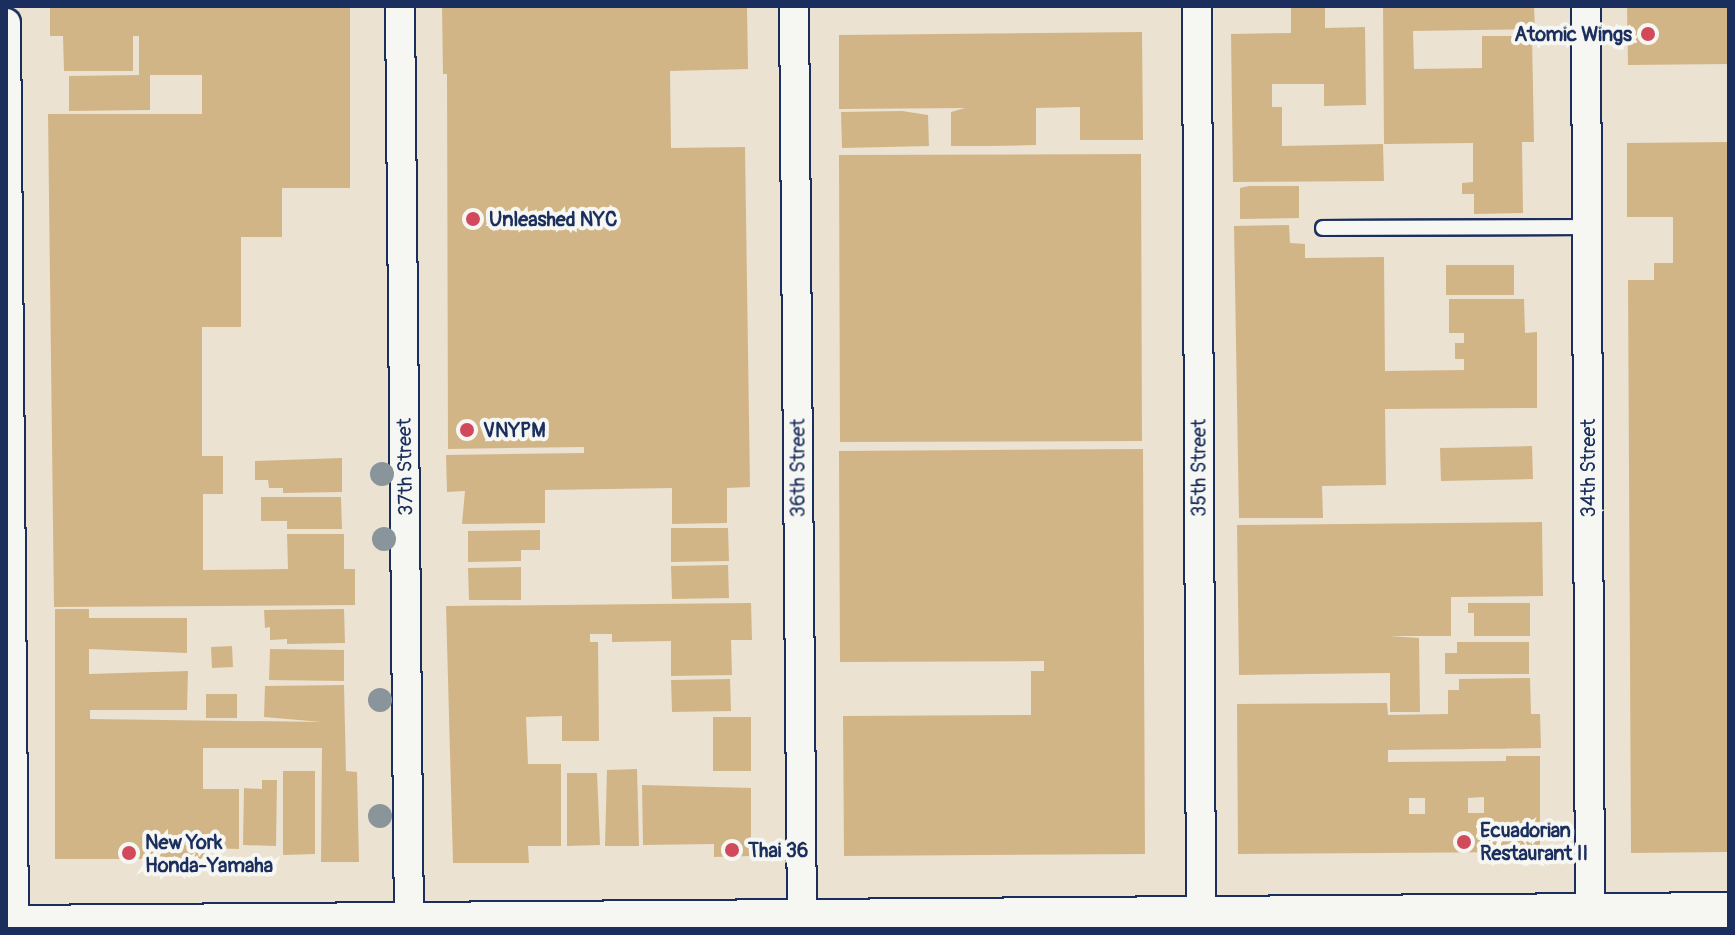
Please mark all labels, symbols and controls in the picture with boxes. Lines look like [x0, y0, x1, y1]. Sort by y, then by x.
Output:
place label: Atomic Wings [1514, 22, 1632, 46]
marker: Atomic Wings [1639, 25, 1657, 43]
place label: Unleashed NYC [489, 207, 617, 231]
marker: Unleashed NYC [464, 210, 482, 228]
street label: 37th Street [392, 418, 418, 516]
place label: VNYPM [483, 418, 546, 442]
street label: 36th Street [786, 419, 810, 517]
street label: 35th Street [1187, 419, 1211, 517]
street label: 34th Street [1576, 419, 1600, 517]
marker: VNYPM [458, 421, 476, 439]
place label: Ecuadorian Restaurant II [1480, 818, 1588, 865]
place label: New York Honda-Yamaha [145, 830, 273, 877]
marker: Ecuadorian Restaurant II [1455, 833, 1473, 851]
place label: Thai 36 [748, 838, 808, 862]
marker: Thai 36 [723, 841, 741, 859]
marker: New York Honda-Yamaha [120, 844, 138, 862]

